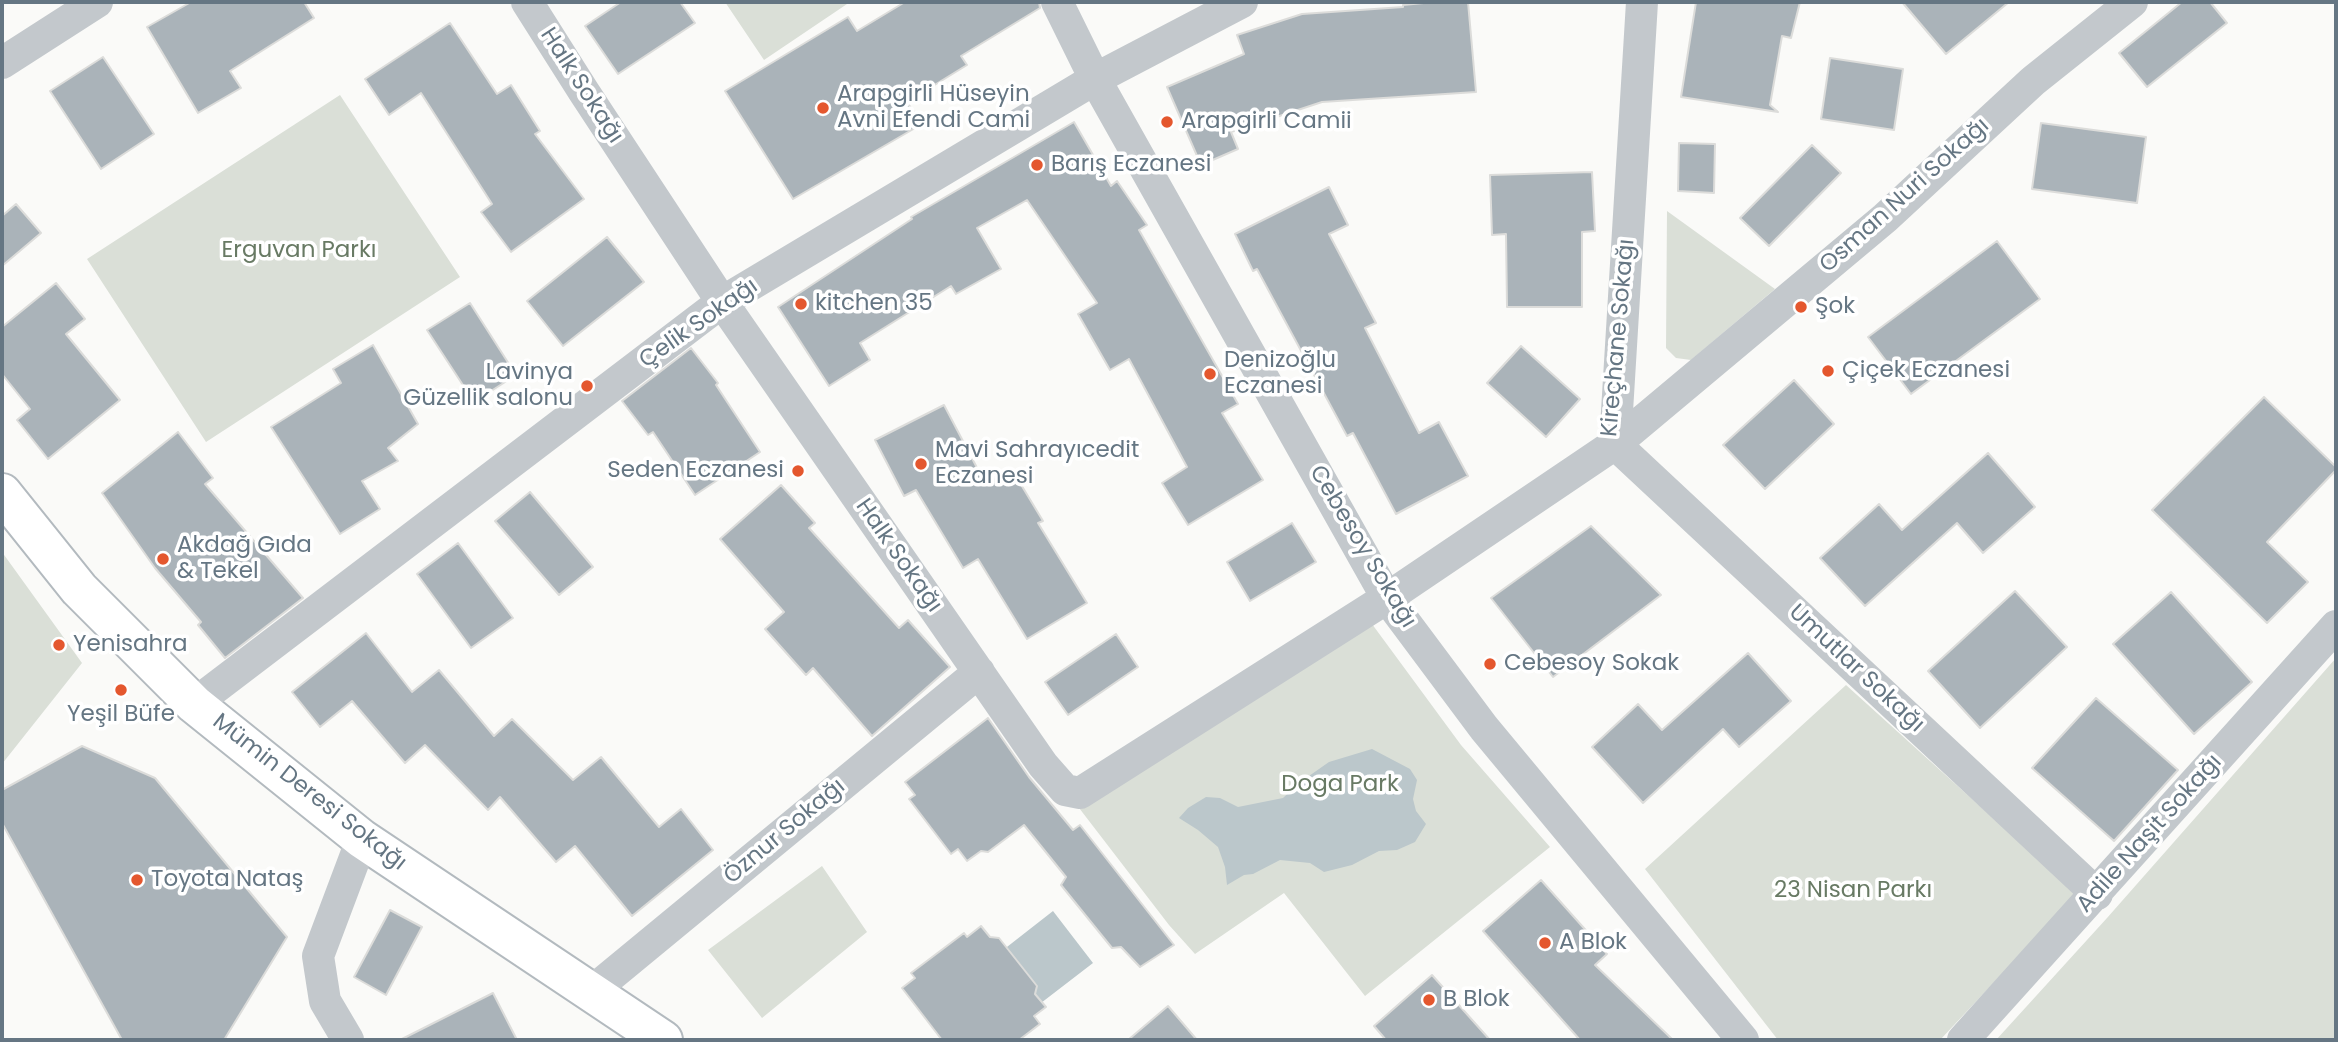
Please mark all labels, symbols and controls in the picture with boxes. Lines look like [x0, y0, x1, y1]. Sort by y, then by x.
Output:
street label: Halk Sokağı [533, 23, 629, 149]
place label: Arapgirli Hüseyin Avni Efendi Cami [837, 81, 1030, 135]
marker: Arapgirli Hüseyin Avni Efendi Cami [815, 100, 831, 116]
place label: Arapgirli Camii [1181, 108, 1352, 136]
street label: Osman Nuri Sokağı [1815, 113, 1995, 279]
marker: Arapgirli Camii [1159, 114, 1175, 130]
place label: Barış Eczanesi [1051, 151, 1211, 179]
marker: Barış Eczanesi [1029, 157, 1045, 173]
park label: Erguvan Parkı [222, 237, 376, 265]
street label: Kireçhane Sokağı [1597, 238, 1641, 438]
street label: Çelik Sokağı [635, 273, 763, 375]
place label: kitchen 35 [815, 290, 933, 318]
place label: Şok [1815, 293, 1855, 321]
marker: kitchen 35 [793, 296, 809, 312]
marker: Şok [1793, 299, 1809, 315]
place label: Denizoğlu Eczanesi [1224, 347, 1336, 401]
place label: Çiçek Eczanesi [1842, 357, 2010, 385]
place label: Lavinya Güzellik salonu [403, 359, 573, 413]
marker: Çiçek Eczanesi [1820, 363, 1836, 379]
marker: Denizoğlu Eczanesi [1202, 366, 1218, 382]
marker: Lavinya Güzellik salonu [579, 378, 595, 394]
place label: Mavi Sahrayıcedit Eczanesi [935, 437, 1139, 491]
marker: Mavi Sahrayıcedit Eczanesi [913, 456, 929, 472]
place label: Seden Eczanesi [607, 457, 784, 485]
street label: Cebesoy Sokağı [1303, 461, 1421, 633]
marker: Seden Eczanesi [790, 463, 806, 479]
street label: Halk Sokağı [849, 494, 947, 618]
place label: Akdağ Gıda & Tekel [177, 532, 312, 586]
marker: Akdağ Gıda & Tekel [155, 551, 171, 567]
street label: Umutlar Sokağı [1783, 599, 1929, 739]
place label: Yenisahra [73, 631, 187, 659]
marker: Yenisahra [51, 637, 67, 653]
place label: Cebesoy Sokak [1504, 650, 1679, 678]
marker: Cebesoy Sokak [1482, 656, 1498, 672]
marker: Yeşil Büfe [113, 682, 129, 698]
place label: Yeşil Büfe [67, 701, 175, 729]
street label: Mümin Deresi Sokağı [206, 709, 412, 877]
street label: Adile Naşit Sokağı [2072, 749, 2228, 919]
park label: Doga Park [1281, 771, 1399, 799]
street label: Öznur Sokağı [719, 773, 851, 891]
place label: Toyota Nataş [151, 866, 304, 894]
marker: Toyota Nataş [129, 872, 145, 888]
park label: 23 Nisan Parkı [1774, 877, 1932, 905]
place label: A Blok [1559, 929, 1627, 957]
marker: A Blok [1537, 935, 1553, 951]
place label: B Blok [1443, 986, 1510, 1014]
marker: B Blok [1421, 992, 1437, 1008]

